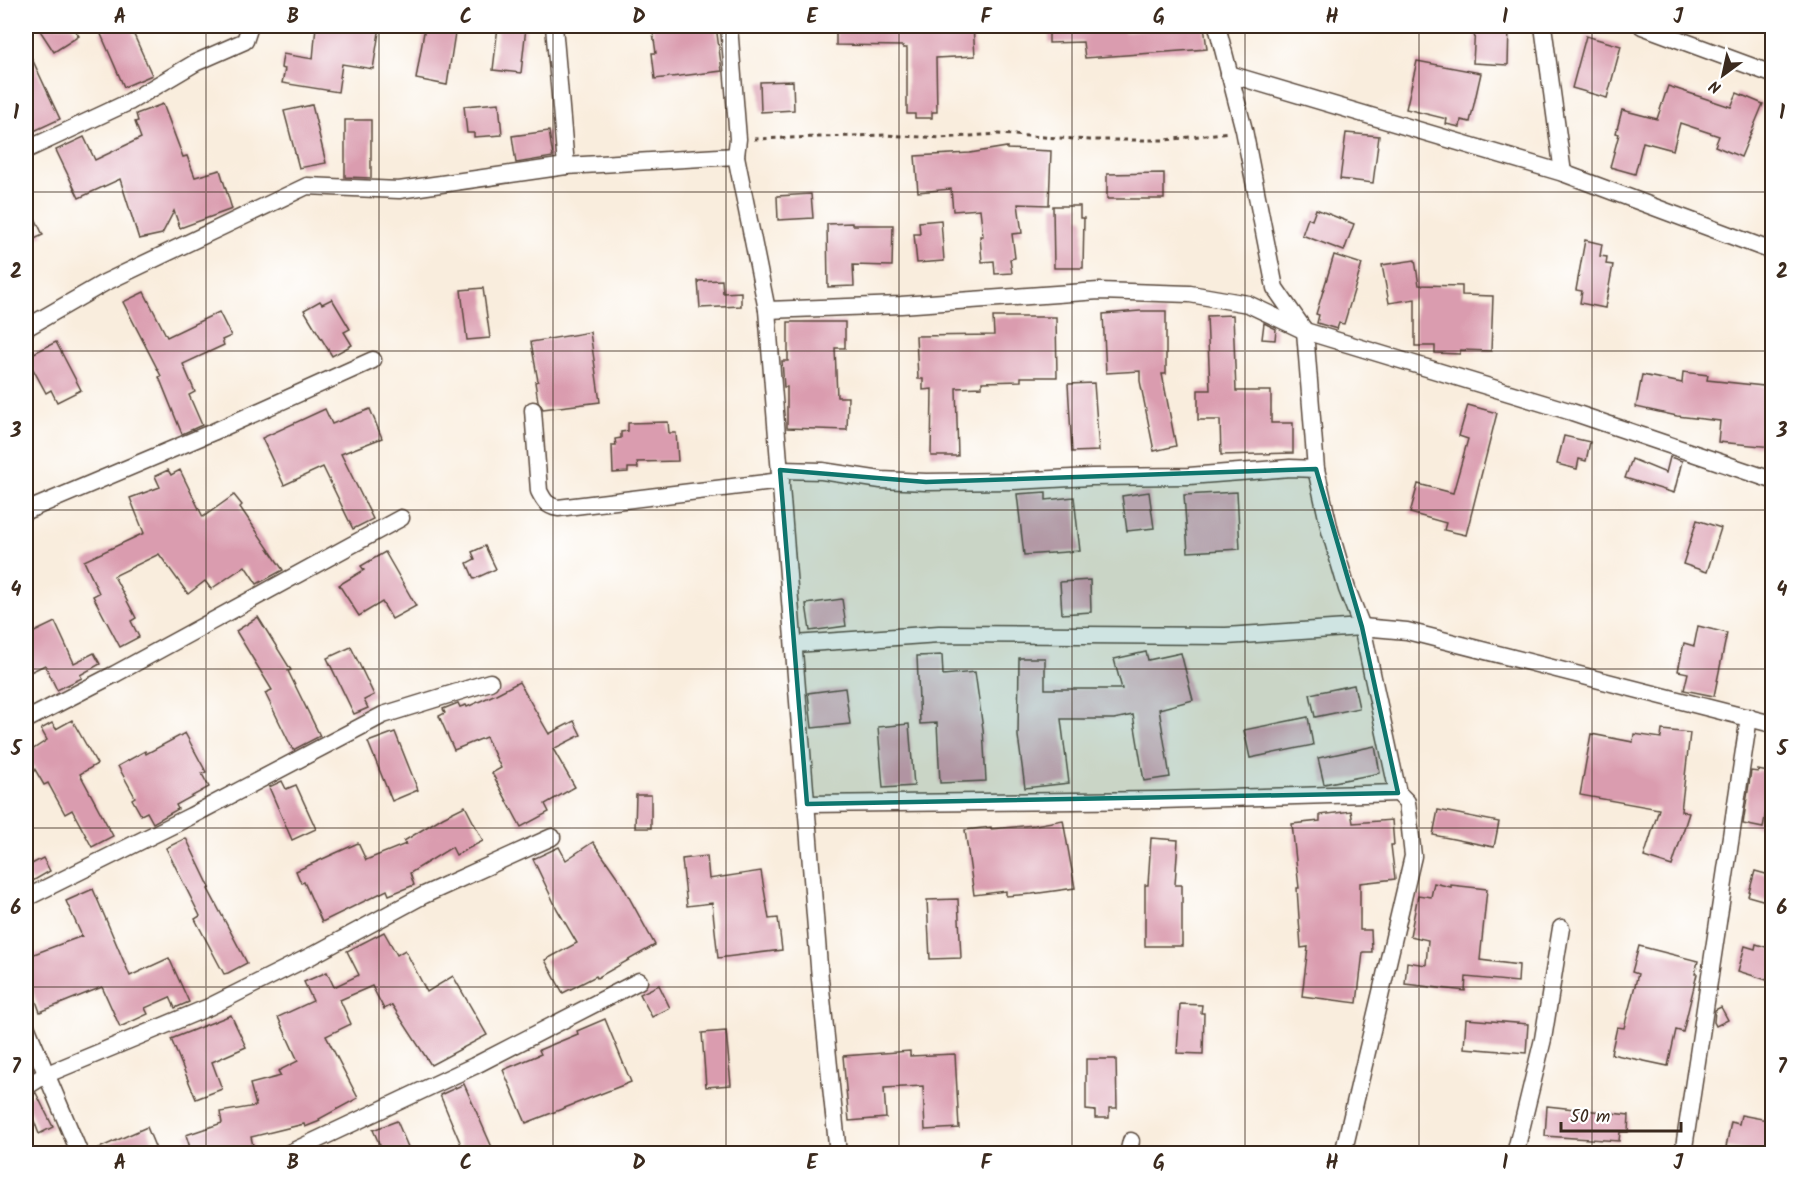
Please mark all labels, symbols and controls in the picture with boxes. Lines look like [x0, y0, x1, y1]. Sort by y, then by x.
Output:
text: A [114, 2, 126, 34]
text: B [287, 2, 299, 34]
text: C [460, 2, 472, 34]
text: D [632, 2, 646, 34]
text: E [806, 2, 818, 34]
text: F [981, 2, 993, 34]
text: G [1153, 2, 1165, 34]
text: H [1325, 2, 1339, 34]
text: I [1502, 2, 1508, 34]
text: J [1673, 2, 1684, 34]
north arrow [1693, 45, 1753, 105]
text: N [1705, 73, 1727, 100]
text: 1 [13, 98, 19, 130]
text: 1 [1779, 98, 1785, 130]
text: 2 [10, 257, 22, 289]
text: 2 [1776, 257, 1788, 289]
text: 3 [10, 416, 22, 448]
text: 3 [1776, 416, 1788, 448]
text: 4 [11, 575, 22, 607]
text: 4 [1777, 575, 1788, 607]
text: 5 [10, 734, 23, 766]
text: 5 [1776, 734, 1789, 766]
text: 6 [11, 893, 22, 925]
text: 6 [1777, 893, 1788, 925]
text: 7 [11, 1052, 21, 1084]
text: 7 [1777, 1052, 1787, 1084]
scale bar [1561, 1095, 1681, 1133]
text: 50 m [1570, 1103, 1610, 1132]
text: A [114, 1148, 126, 1179]
text: B [287, 1148, 299, 1179]
text: C [460, 1148, 472, 1179]
text: D [632, 1148, 646, 1179]
text: E [806, 1148, 818, 1179]
text: F [981, 1148, 993, 1179]
text: G [1153, 1148, 1165, 1179]
text: H [1325, 1148, 1339, 1179]
text: I [1502, 1148, 1508, 1179]
text: J [1673, 1148, 1684, 1179]

